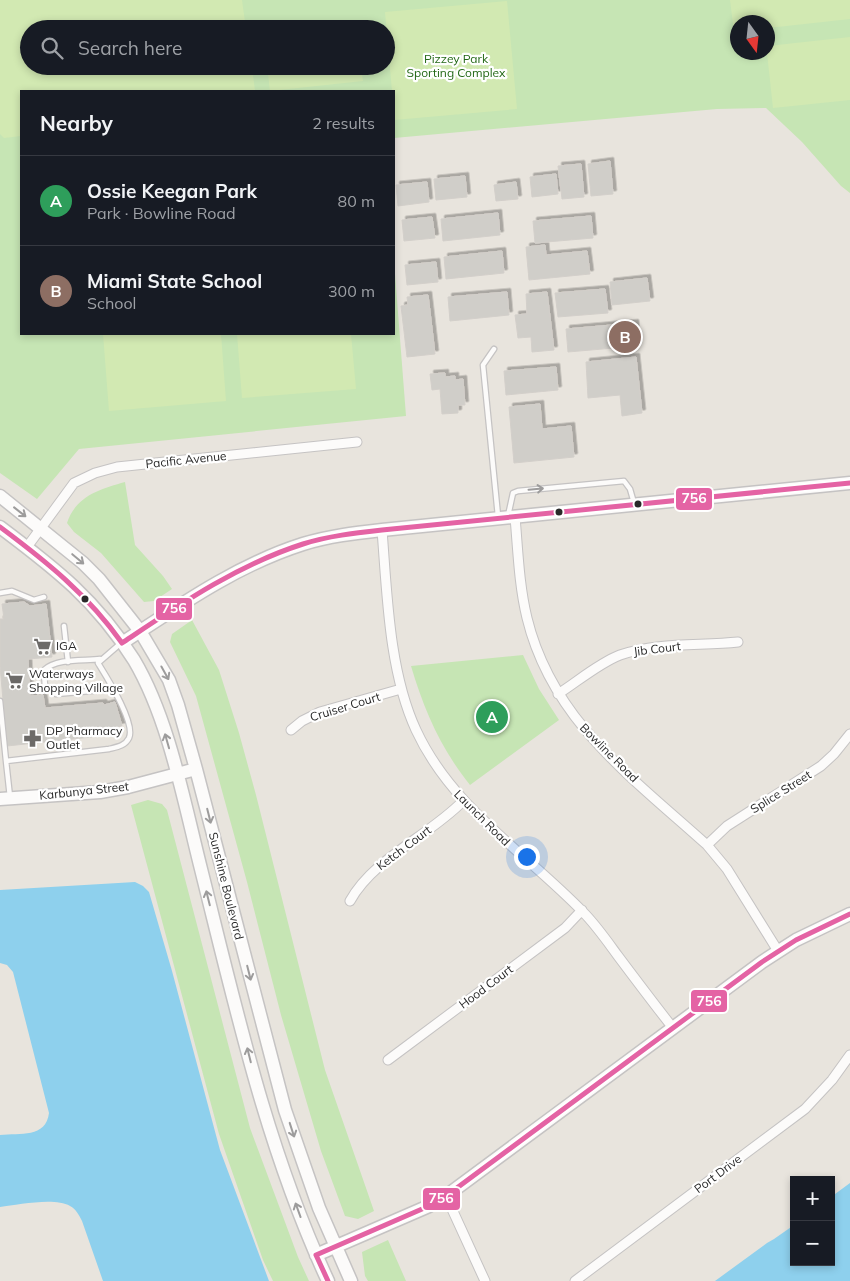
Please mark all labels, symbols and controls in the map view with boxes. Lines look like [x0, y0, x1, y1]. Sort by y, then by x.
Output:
north arrow [730, 15, 775, 60]
search box [20, 20, 395, 75]
icon: search [38, 34, 66, 62]
text: Search here [78, 36, 182, 60]
park label: Pizzey Park Sporting Complex [407, 51, 506, 80]
text: Nearby [40, 110, 113, 136]
text: 2 results [312, 113, 375, 133]
text: Ossie Keegan Park [87, 179, 257, 203]
text: A [50, 191, 62, 211]
text: 80 m [338, 191, 375, 211]
text: Park · Bowline Road [87, 203, 236, 223]
text: Miami State School [87, 269, 262, 293]
text: B [50, 281, 62, 301]
text: 300 m [328, 281, 375, 301]
text: School [87, 293, 136, 313]
pin: B [609, 318, 641, 356]
street label: Pacific Avenue [145, 448, 227, 471]
one-way arrow [528, 484, 544, 494]
line badge: 756 [675, 487, 713, 511]
text: 756 [681, 489, 707, 507]
unlabelled marker [633, 499, 643, 509]
one-way arrow [13, 506, 26, 517]
unlabelled marker [554, 507, 564, 517]
one-way arrow [71, 554, 84, 565]
unlabelled marker [80, 594, 90, 604]
line badge: 756 [155, 597, 193, 621]
text: 756 [161, 599, 187, 617]
supermarket icon: IGA [32, 636, 52, 656]
place label: IGA [56, 638, 77, 653]
street label: Jib Court [632, 638, 681, 659]
one-way arrow [161, 665, 170, 680]
place label: Waterways Shopping Village [29, 666, 123, 695]
supermarket icon: Waterways Shopping Village [5, 671, 25, 691]
street label: Cruiser Court [308, 689, 382, 724]
pin: A [476, 698, 508, 736]
street label: Bowline Road [577, 720, 642, 785]
place label: DP Pharmacy Outlet [46, 723, 123, 752]
pharmacy icon: DP Pharmacy Outlet [22, 728, 42, 748]
one-way arrow [162, 733, 171, 749]
street label: Splice Street [747, 767, 814, 816]
street label: Karbunya Street [38, 778, 130, 803]
street label: Launch Road [451, 786, 514, 849]
one-way arrow [204, 807, 214, 823]
street label: Ketch Court [373, 822, 434, 873]
street label: Sunshine Boulevard [206, 831, 247, 941]
your location [514, 844, 540, 870]
one-way arrow [203, 890, 212, 906]
street label: Hood Court [456, 961, 516, 1012]
one-way arrow [245, 965, 254, 981]
line badge: 756 [690, 989, 728, 1013]
text: 756 [696, 992, 722, 1010]
one-way arrow [243, 1048, 253, 1064]
one-way arrow [287, 1122, 297, 1138]
street label: Port Drive [691, 1151, 744, 1196]
map controls [790, 1176, 835, 1266]
button: + [790, 1176, 835, 1221]
line badge: 756 [422, 1187, 461, 1211]
text: 756 [428, 1189, 454, 1207]
one-way arrow [293, 1203, 302, 1218]
button: − [790, 1221, 835, 1266]

